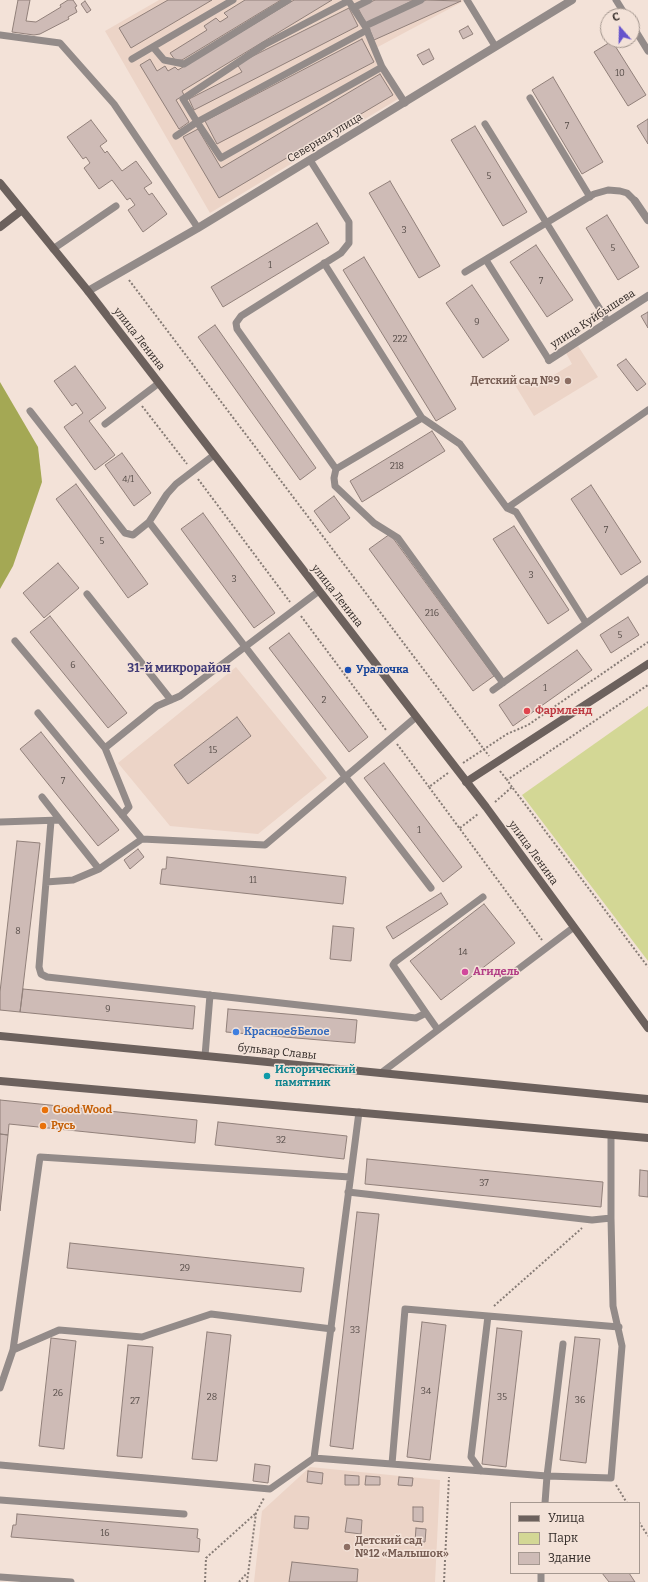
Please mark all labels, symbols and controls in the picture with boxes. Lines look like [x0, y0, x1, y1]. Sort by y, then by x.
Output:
north arrow [600, 8, 640, 48]
text: С [611, 10, 622, 24]
house number: 10 [615, 68, 625, 78]
street label: Северная улица [285, 110, 365, 166]
house number: 7 [565, 121, 569, 131]
house number: 5 [487, 171, 491, 181]
house number: 3 [401, 225, 407, 235]
house number: 5 [611, 243, 615, 253]
house number: 1 [268, 260, 272, 270]
house number: 7 [539, 276, 543, 286]
street label: улица Куйбышева [548, 287, 638, 351]
street label: улица Ленина [110, 305, 168, 373]
house number: 9 [474, 317, 480, 327]
house number: 222 [393, 334, 407, 344]
place label: Детский сад №9 [470, 374, 560, 388]
marker: Детский сад №9 [563, 376, 573, 386]
house number: 218 [390, 461, 404, 471]
house number: 4/1 [122, 474, 134, 484]
house number: 7 [604, 525, 608, 535]
house number: 5 [100, 536, 104, 546]
street label: улица Ленина [308, 562, 366, 630]
house number: 3 [528, 570, 534, 580]
house number: 3 [231, 574, 237, 584]
house number: 216 [425, 608, 439, 618]
house number: 5 [618, 630, 622, 640]
house number: 6 [70, 660, 76, 670]
district label: 31-й микрорайон [127, 662, 231, 676]
place label: Уралочка [356, 663, 409, 677]
marker: Уралочка [343, 665, 353, 675]
house number: 1 [543, 683, 547, 693]
house number: 2 [322, 695, 326, 705]
place label: Фармленд [535, 704, 592, 718]
marker: Фармленд [522, 706, 532, 716]
house number: 15 [209, 745, 217, 755]
house number: 7 [61, 776, 65, 786]
street label: улица Ленина [505, 818, 561, 888]
house number: 1 [417, 825, 421, 835]
house number: 11 [249, 875, 257, 885]
house number: 8 [15, 926, 21, 936]
house number: 14 [459, 947, 467, 957]
place label: Агидель [473, 965, 519, 979]
marker: Агидель [460, 967, 470, 977]
house number: 9 [105, 1004, 111, 1014]
place label: Красное&Белое [244, 1025, 329, 1039]
marker: Красное&Белое [231, 1027, 241, 1037]
street label: бульвар Славы [237, 1041, 317, 1063]
place label: Исторический памятник [275, 1063, 356, 1089]
marker: Исторический памятник [262, 1071, 272, 1081]
place label: Good Wood [53, 1103, 112, 1117]
marker: Good Wood [40, 1105, 50, 1115]
place label: Русь [51, 1119, 75, 1133]
marker: Русь [38, 1121, 48, 1131]
house number: 32 [276, 1135, 286, 1145]
house number: 37 [479, 1178, 489, 1188]
house number: 29 [180, 1263, 190, 1273]
house number: 33 [350, 1325, 360, 1335]
house number: 34 [421, 1386, 431, 1396]
house number: 26 [53, 1388, 63, 1398]
house number: 28 [207, 1392, 217, 1402]
house number: 35 [497, 1392, 507, 1402]
house number: 36 [575, 1395, 585, 1405]
house number: 27 [130, 1396, 140, 1406]
legend [510, 1502, 640, 1574]
text: Улица [548, 1511, 584, 1525]
house number: 16 [101, 1528, 109, 1538]
text: Парк [548, 1531, 578, 1545]
place label: Детский сад №12 «Малышок» [355, 1534, 449, 1560]
marker: Детский сад №12 «Малышок» [342, 1542, 352, 1552]
text: Здание [548, 1551, 591, 1565]

